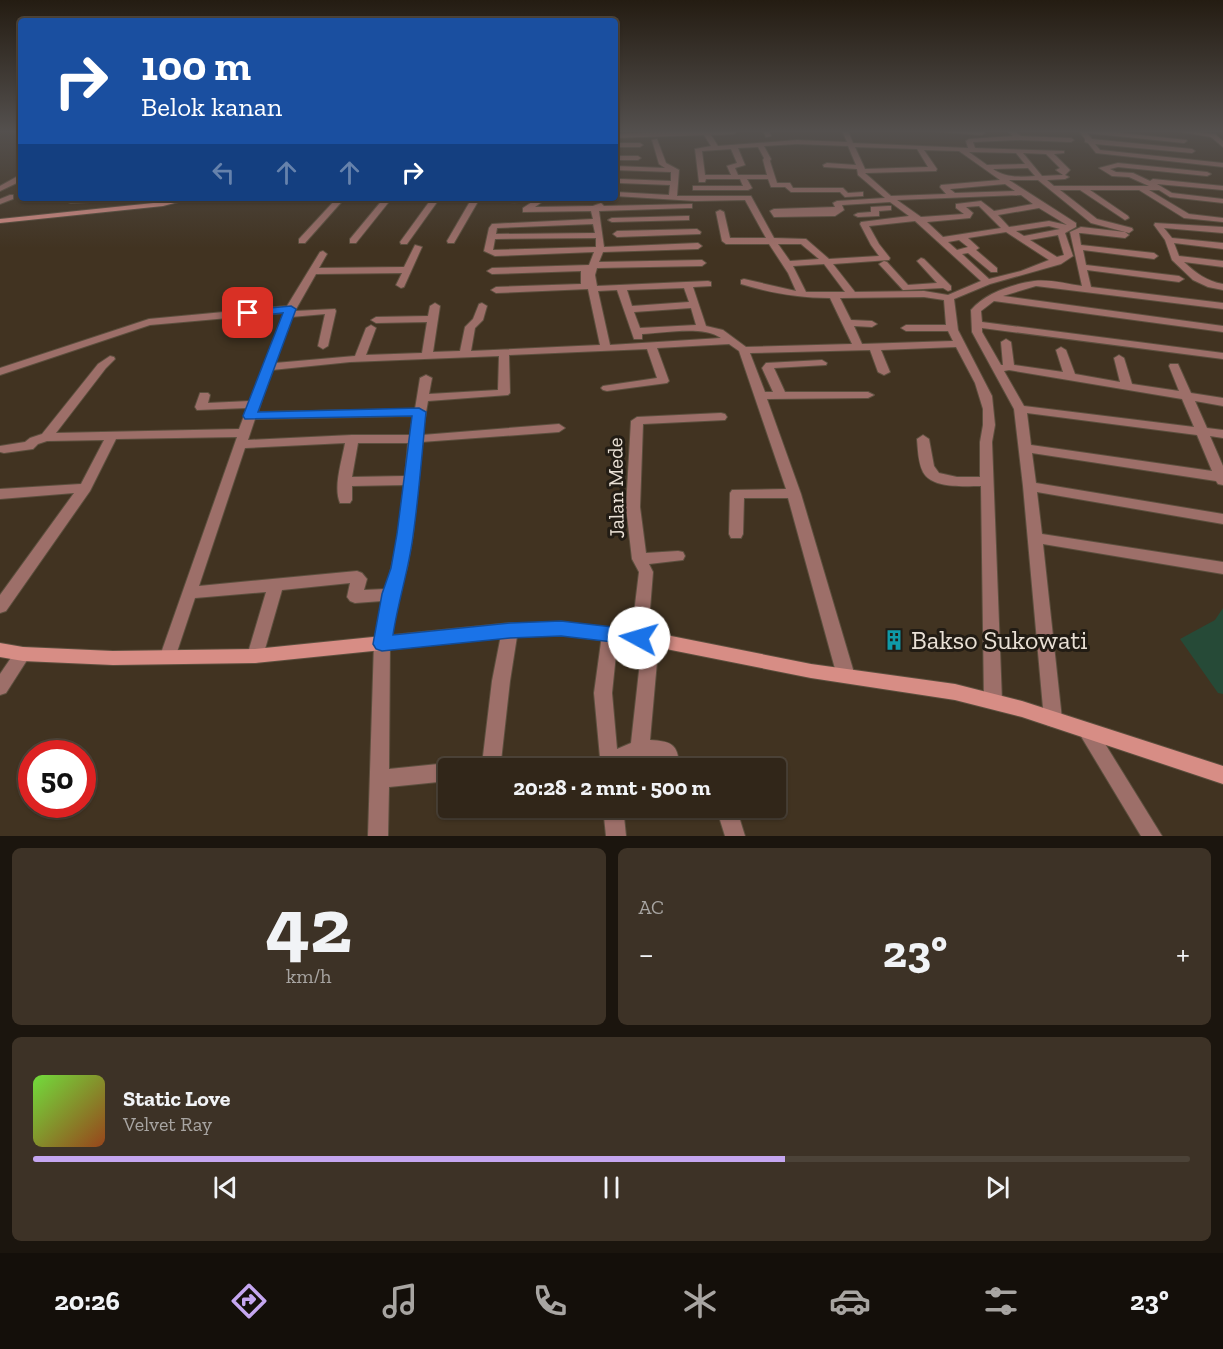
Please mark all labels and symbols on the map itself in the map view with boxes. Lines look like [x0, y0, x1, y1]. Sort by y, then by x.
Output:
pin [222, 287, 273, 338]
street label: Jalan Mede [602, 437, 629, 539]
position arrow [607, 606, 671, 670]
place label: Bakso Sukowati [911, 624, 1087, 656]
building icon: Bakso Sukowati [882, 628, 906, 652]
speed limit sign: 50 [18, 740, 96, 818]

